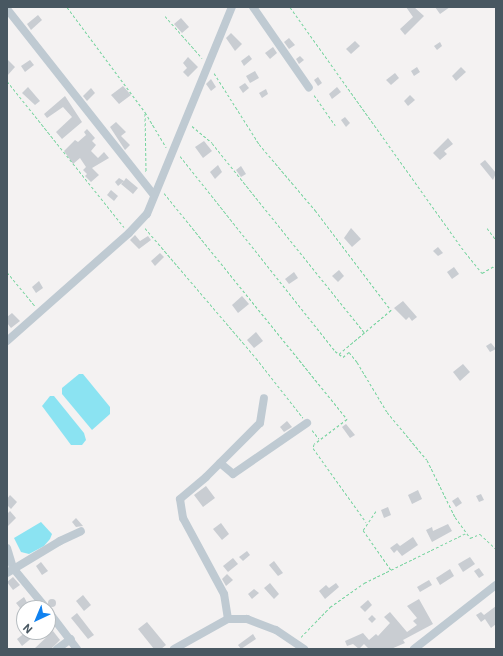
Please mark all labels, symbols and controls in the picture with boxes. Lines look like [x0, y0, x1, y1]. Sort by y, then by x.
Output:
north arrow [16, 600, 56, 640]
text: N [21, 621, 35, 636]

